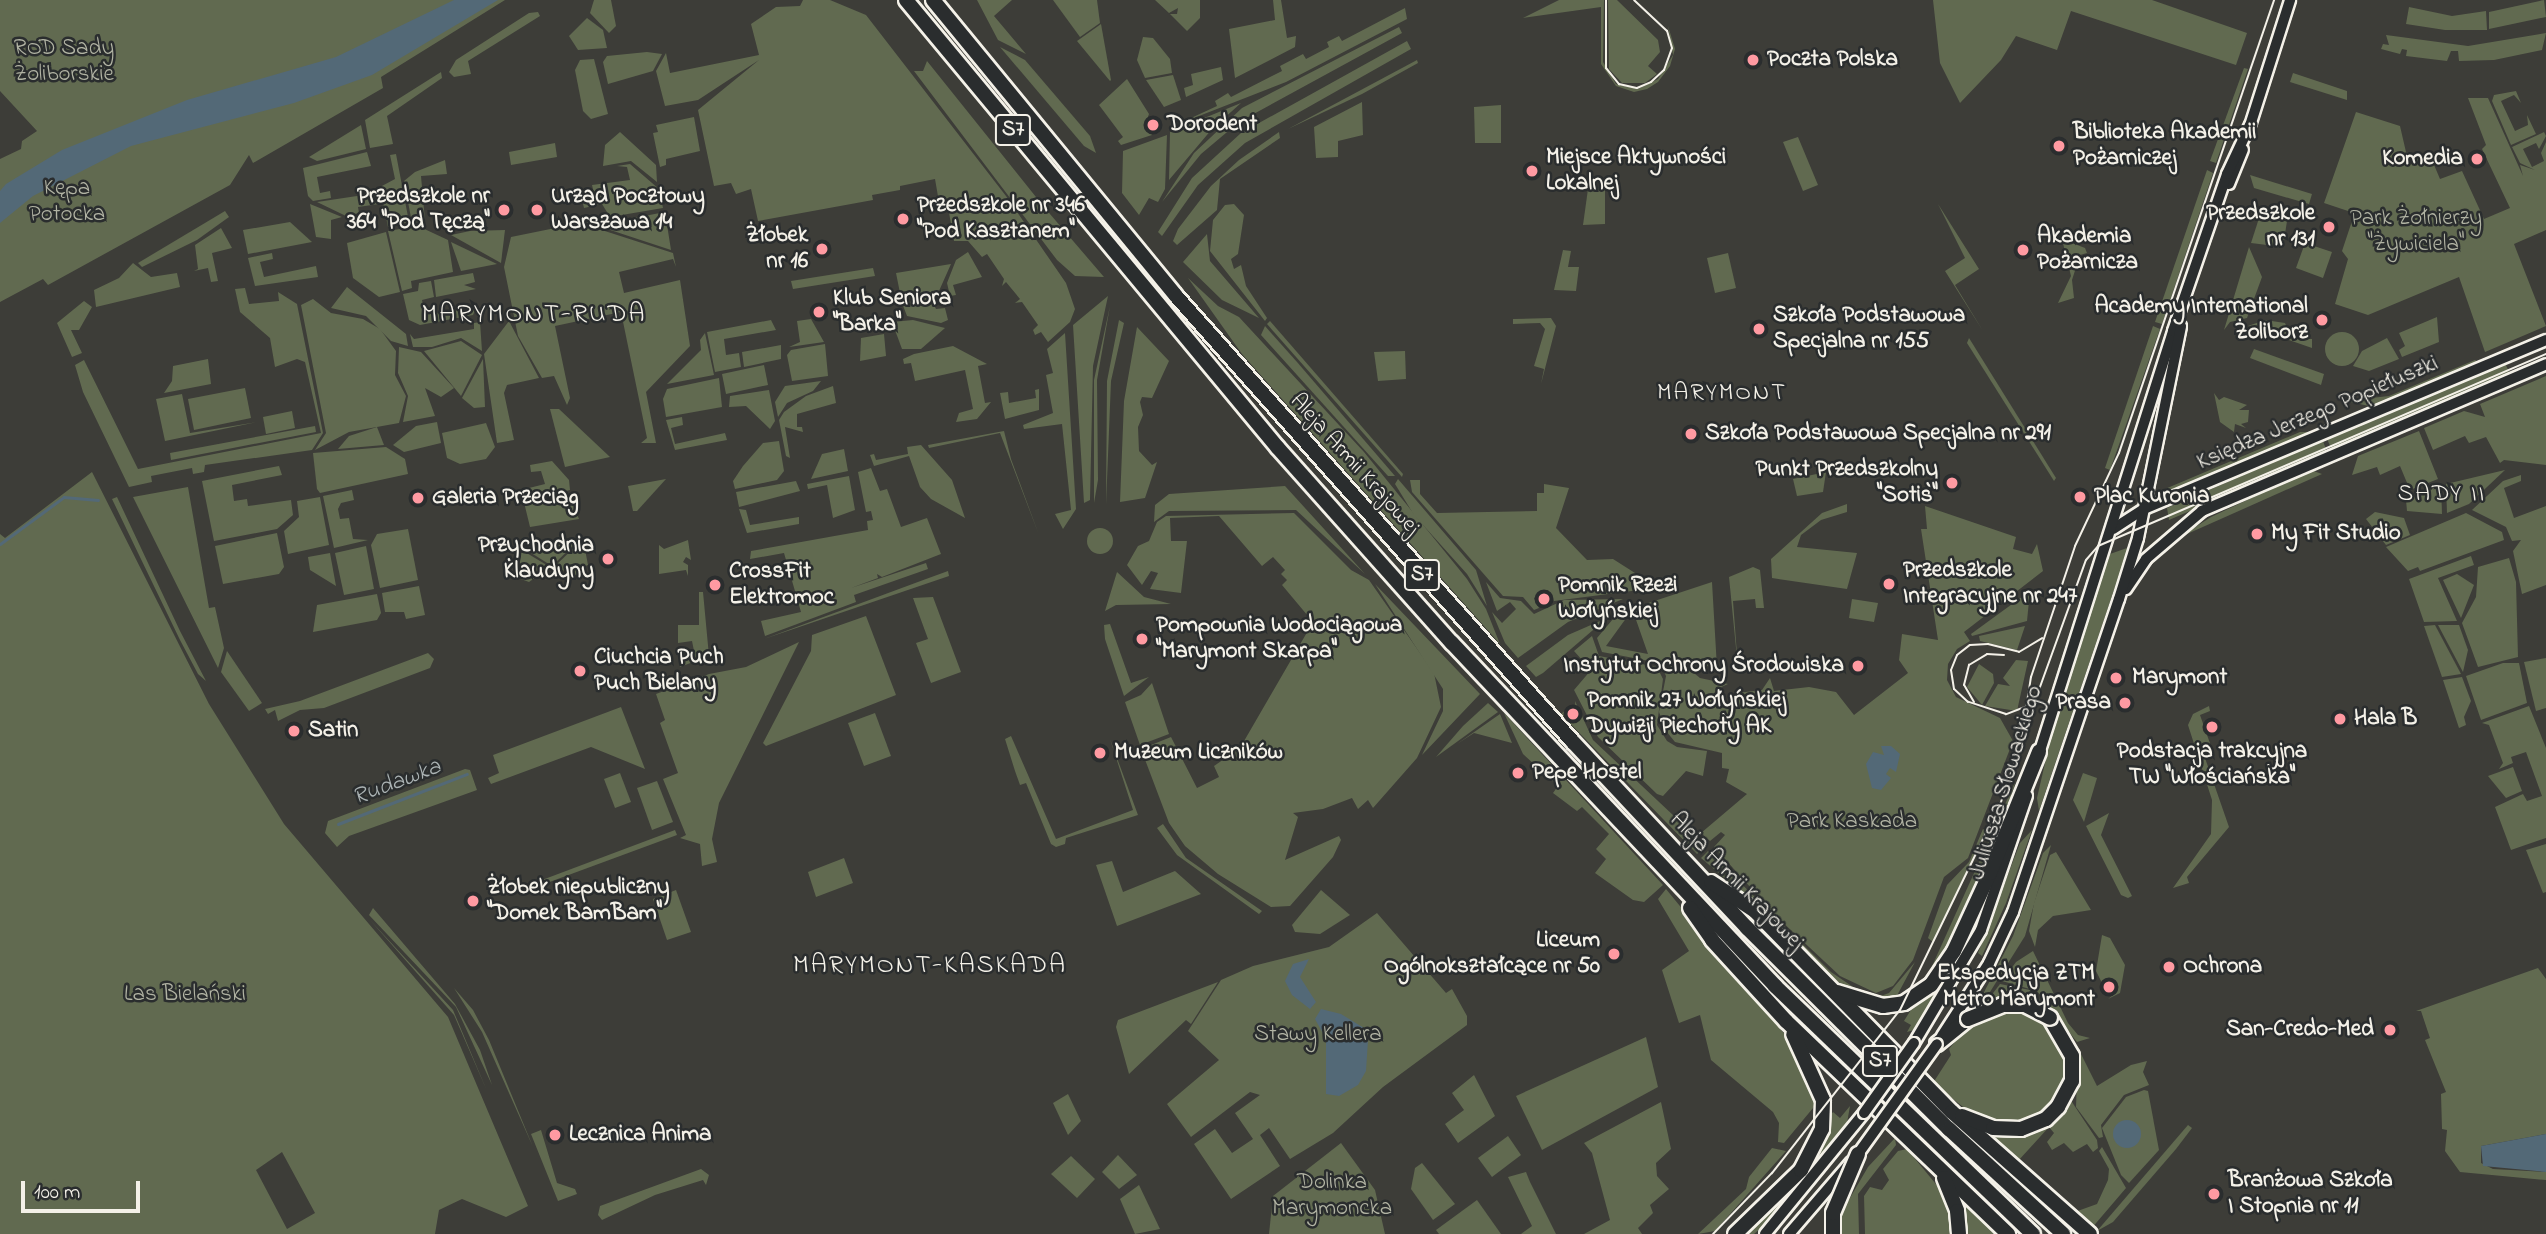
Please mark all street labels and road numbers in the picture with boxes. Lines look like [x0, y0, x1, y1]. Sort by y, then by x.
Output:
road number: S7 [994, 113, 1032, 148]
street label: Księdza Jerzego Popiełuszki [2193, 351, 2443, 477]
street label: Aleja Armii Krajowej [1283, 388, 1425, 542]
road number: S7 [1403, 558, 1441, 592]
street label: Juliusza Słowackiego [1964, 683, 2050, 883]
street label: Aleja Armii Krajowej [1663, 807, 1809, 957]
road number: S7 [1861, 1044, 1899, 1078]

